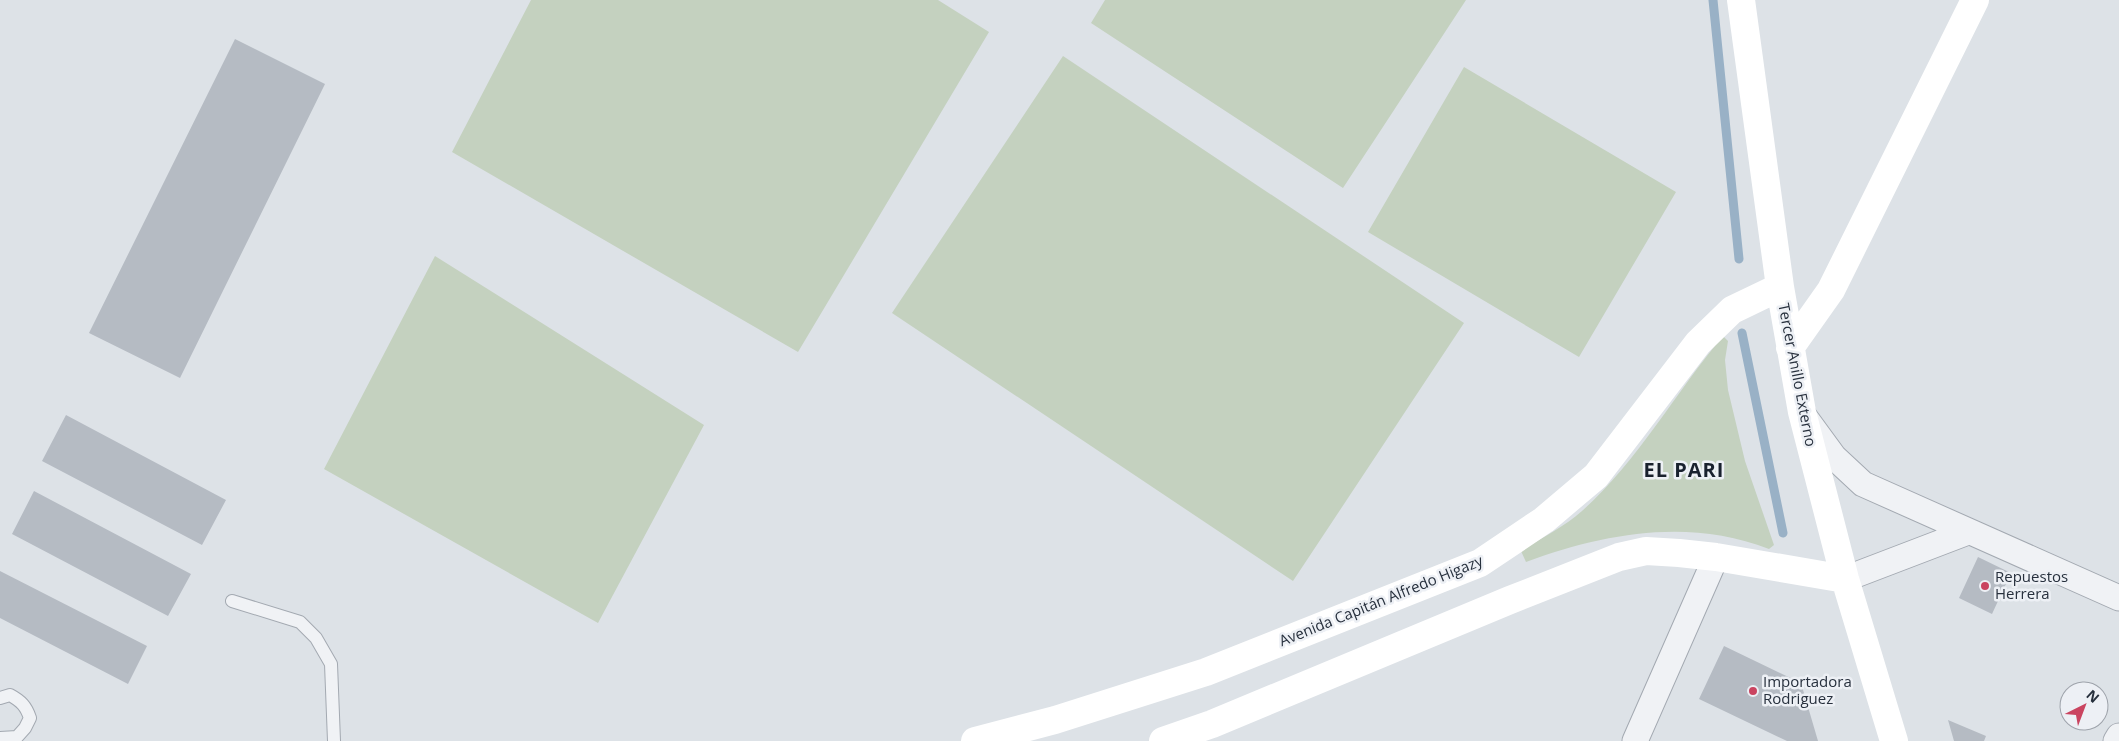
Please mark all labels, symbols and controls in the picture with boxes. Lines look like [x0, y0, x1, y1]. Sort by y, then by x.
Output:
street label: Tercer Anillo Externo [1774, 301, 1822, 448]
district label: EL PARI [1644, 456, 1724, 483]
street label: Avenida Capitán Alfredo Higazy [1276, 550, 1486, 650]
place label: Repuestos Herrera [1995, 566, 2068, 603]
marker: Repuestos Herrera [1979, 580, 1991, 592]
place label: Importadora Rodriguez [1763, 671, 1852, 708]
north arrow [2059, 681, 2109, 731]
marker: Importadora Rodriguez [1747, 685, 1759, 697]
text: N [2082, 685, 2104, 707]

